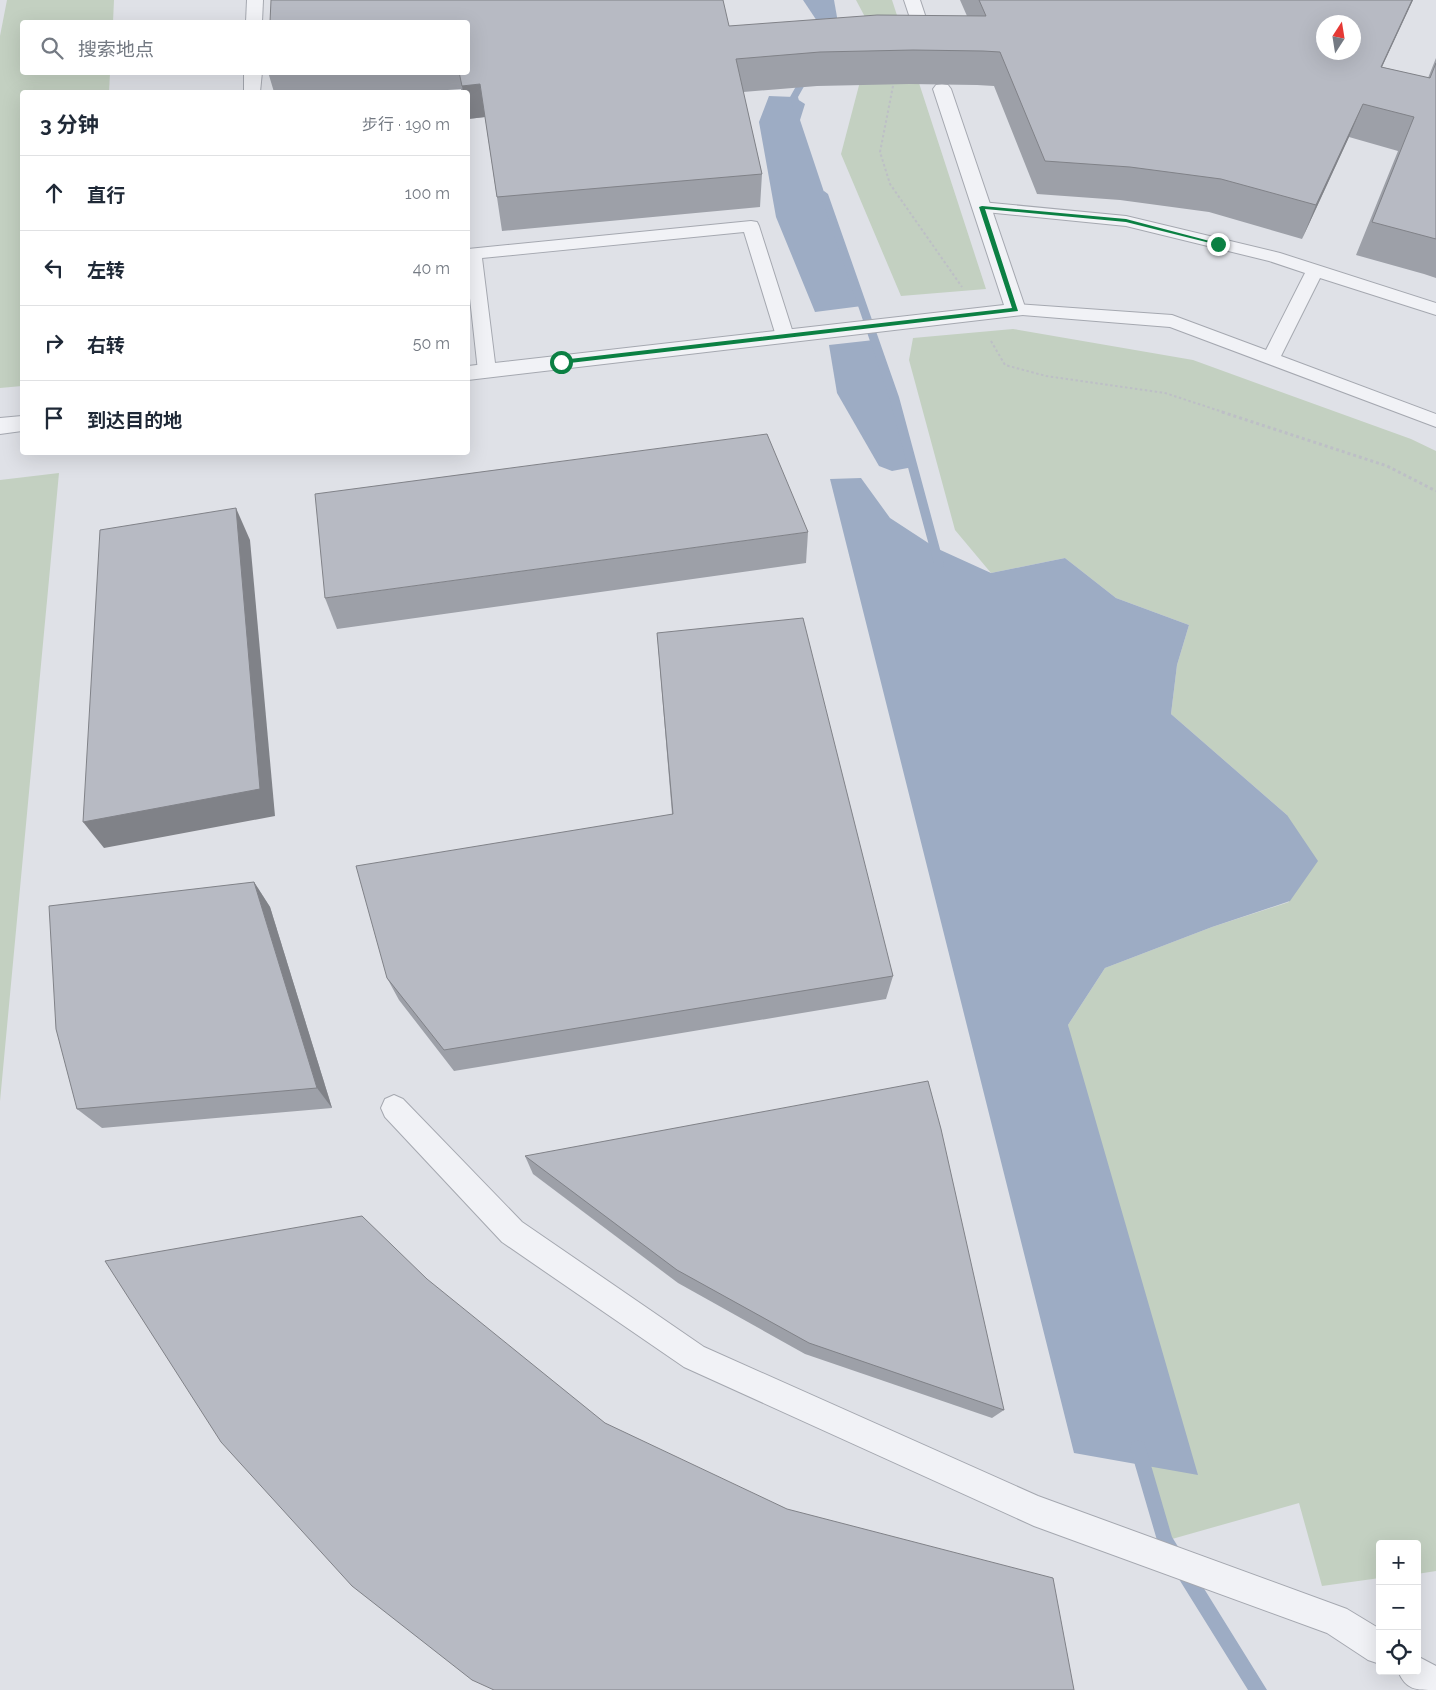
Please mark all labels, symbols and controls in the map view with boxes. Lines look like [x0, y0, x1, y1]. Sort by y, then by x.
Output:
north arrow [1316, 15, 1361, 60]
search box [20, 20, 470, 75]
icon: search [38, 34, 66, 62]
text: 搜索地点 [78, 38, 154, 60]
text: 3 分钟 [40, 112, 99, 137]
text: 步行 · 190 m [362, 115, 450, 134]
icon: ahead [40, 179, 68, 207]
text: 直行 [87, 184, 125, 206]
text: 100 m [405, 184, 450, 203]
route end [1207, 233, 1230, 256]
icon: left [40, 254, 68, 282]
text: 左转 [87, 259, 125, 281]
text: 40 m [413, 259, 450, 278]
icon: right [40, 329, 68, 357]
text: 右转 [87, 334, 125, 356]
text: 50 m [413, 334, 450, 353]
route start [550, 351, 573, 374]
icon: arrive [40, 404, 68, 432]
text: 到达目的地 [87, 409, 182, 431]
map controls [1376, 1540, 1421, 1675]
button: + [1376, 1540, 1421, 1585]
button: − [1376, 1585, 1421, 1630]
button: locate [1376, 1630, 1421, 1675]

